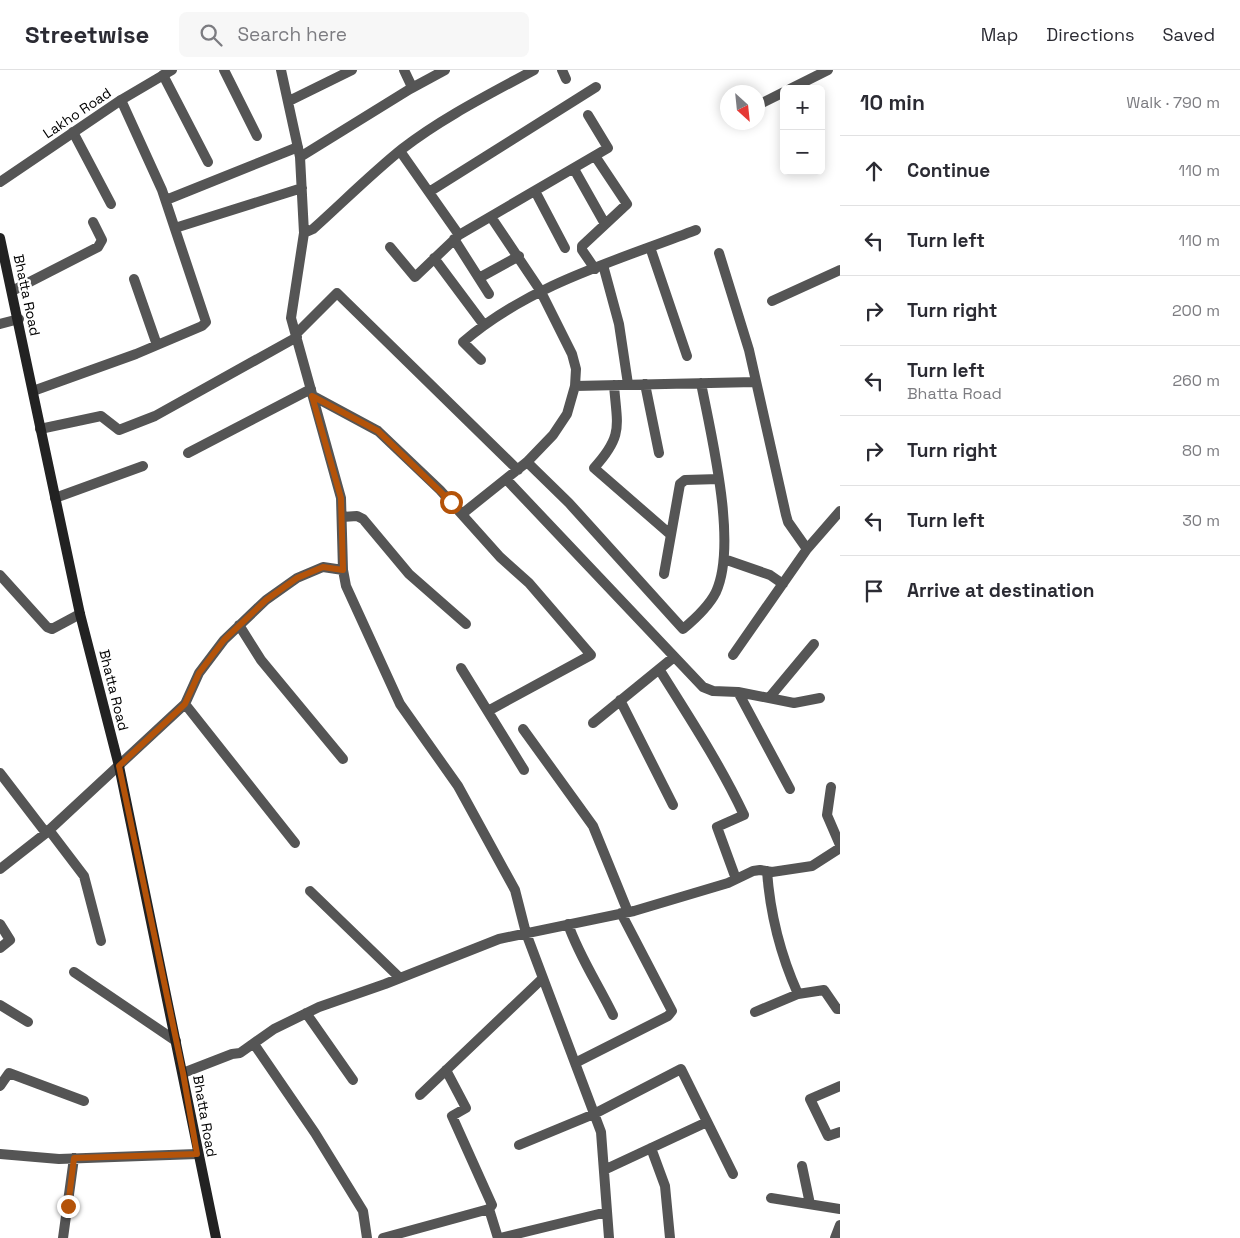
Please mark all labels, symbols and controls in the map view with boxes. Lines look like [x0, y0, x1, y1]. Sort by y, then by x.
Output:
search box [179, 12, 529, 57]
text: Streetwise [25, 19, 149, 50]
icon: search [197, 21, 225, 49]
text: Search here [237, 22, 347, 47]
text: Map [981, 23, 1018, 46]
text: Directions [1046, 23, 1135, 46]
text: Saved [1163, 23, 1215, 46]
street label: Lakho Road [39, 84, 115, 142]
north arrow [720, 85, 765, 130]
map controls [780, 85, 825, 175]
button: + [780, 85, 825, 130]
text: 10 min [860, 89, 925, 116]
text: Walk · 790 m [1126, 92, 1220, 113]
button: − [780, 130, 825, 175]
icon: ahead [860, 157, 888, 185]
text: Continue [907, 158, 990, 183]
text: 110 m [1178, 160, 1220, 181]
icon: left [860, 227, 888, 255]
text: Turn left [907, 228, 985, 253]
text: 110 m [1178, 230, 1220, 251]
street label: Bhatta Road [10, 253, 44, 337]
icon: right [860, 297, 888, 325]
text: Turn right [907, 298, 997, 323]
text: 200 m [1172, 300, 1220, 321]
text: Turn left [907, 358, 985, 383]
icon: left [860, 367, 888, 395]
text: 260 m [1172, 370, 1220, 391]
text: Bhatta Road [907, 383, 1002, 404]
icon: right [860, 437, 888, 465]
text: Turn right [907, 438, 997, 463]
text: 80 m [1182, 440, 1220, 461]
route start [440, 491, 463, 514]
icon: left [860, 507, 888, 535]
text: Turn left [907, 508, 985, 533]
text: 30 m [1182, 510, 1220, 531]
icon: arrive [860, 577, 888, 605]
text: Arrive at destination [907, 578, 1095, 603]
street label: Bhatta Road [95, 648, 133, 732]
street label: Bhatta Road [189, 1074, 221, 1158]
route end [57, 1195, 80, 1218]

